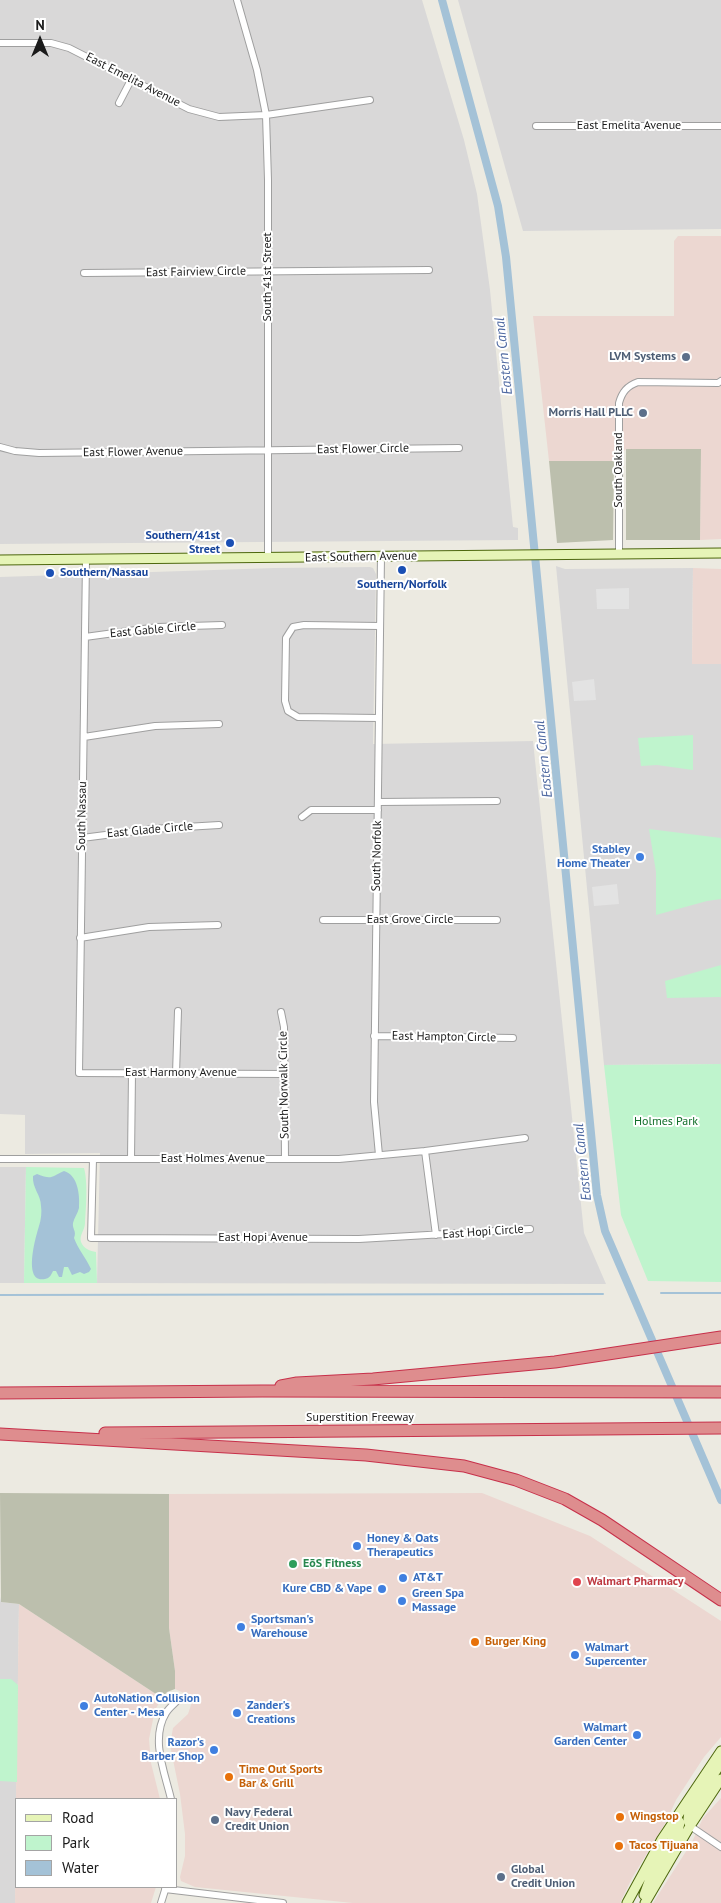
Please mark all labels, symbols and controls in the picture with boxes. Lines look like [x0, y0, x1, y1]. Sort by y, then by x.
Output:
north arrow [15, 15, 65, 65]
text: N [35, 16, 45, 34]
street label: East Emelita Avenue [83, 50, 183, 110]
street label: East Emelita Avenue [577, 119, 681, 133]
street label: South 41st Street [261, 232, 275, 322]
street label: East Fairview Circle [146, 264, 246, 280]
water label: Eastern Canal [492, 316, 516, 396]
place label: LVM Systems [609, 350, 676, 364]
marker: LVM Systems [680, 351, 692, 363]
place label: Morris Hall PLLC [549, 406, 633, 420]
marker: Morris Hall PLLC [637, 407, 649, 419]
street label: South Oakland [612, 432, 626, 508]
street label: East Flower Circle [317, 441, 409, 457]
street label: East Flower Avenue [83, 444, 183, 460]
place label: Southern/41st Street [145, 529, 220, 557]
marker: Southern/41st Street [224, 537, 236, 549]
street label: East Southern Avenue [305, 549, 417, 565]
marker: Southern/Norfolk [396, 564, 408, 576]
place label: Southern/Nassau [60, 566, 148, 580]
marker: Southern/Nassau [44, 567, 56, 579]
place label: Southern/Norfolk [357, 578, 447, 592]
street label: East Gable Circle [109, 619, 197, 641]
water label: Eastern Canal [532, 719, 556, 799]
street label: South Nassau [74, 781, 90, 851]
street label: East Glade Circle [106, 819, 194, 841]
street label: South Norfolk [369, 820, 385, 892]
place label: Stabley Home Theater [557, 843, 630, 871]
marker: Stabley Home Theater [634, 851, 646, 863]
street label: East Grove Circle [367, 913, 453, 927]
street label: East Hampton Circle [392, 1029, 496, 1045]
street label: South Norwalk Circle [276, 1031, 292, 1139]
street label: East Harmony Avenue [125, 1066, 237, 1080]
park label: Holmes Park [634, 1115, 698, 1129]
water label: Eastern Canal [571, 1122, 595, 1202]
street label: East Holmes Avenue [161, 1152, 265, 1166]
street label: East Hopi Circle [442, 1222, 524, 1242]
street label: East Hopi Avenue [218, 1231, 308, 1245]
street label: Superstition Freeway [306, 1411, 414, 1425]
place label: Honey & Oats Therapeutics [367, 1532, 439, 1560]
marker: Honey & Oats Therapeutics [351, 1540, 363, 1552]
place label: EōS Fitness [303, 1557, 361, 1571]
marker: EōS Fitness [287, 1558, 299, 1570]
place label: AT&T [413, 1571, 443, 1585]
marker: AT&T [397, 1572, 409, 1584]
place label: Walmart Pharmacy [587, 1575, 684, 1589]
marker: Walmart Pharmacy [571, 1576, 583, 1588]
place label: Kure CBD & Vape [283, 1582, 372, 1596]
marker: Kure CBD & Vape [376, 1583, 388, 1595]
place label: Green Spa Massage [412, 1587, 464, 1615]
marker: Green Spa Massage [396, 1595, 408, 1607]
place label: Sportsman's Warehouse [251, 1613, 313, 1641]
marker: Sportsman's Warehouse [235, 1621, 247, 1633]
place label: Burger King [485, 1635, 546, 1649]
marker: Burger King [469, 1636, 481, 1648]
place label: Walmart Supercenter [585, 1641, 647, 1669]
marker: Walmart Supercenter [569, 1649, 581, 1661]
place label: AutoNation Collision Center - Mesa [94, 1692, 200, 1720]
place label: Zander's Creations [247, 1699, 295, 1727]
marker: AutoNation Collision Center - Mesa [78, 1700, 90, 1712]
marker: Zander's Creations [231, 1707, 243, 1719]
place label: Walmart Garden Center [554, 1721, 627, 1749]
marker: Walmart Garden Center [631, 1729, 643, 1741]
place label: Razor's Barber Shop [141, 1736, 204, 1764]
marker: Razor's Barber Shop [208, 1744, 220, 1756]
place label: Time Out Sports Bar & Grill [239, 1763, 323, 1791]
marker: Time Out Sports Bar & Grill [223, 1771, 235, 1783]
legend [15, 1798, 178, 1888]
place label: Navy Federal Credit Union [225, 1806, 292, 1834]
text: Road [62, 1808, 94, 1827]
place label: Wingstop [630, 1810, 679, 1824]
marker: Wingstop [614, 1811, 626, 1823]
marker: Navy Federal Credit Union [209, 1814, 221, 1826]
text: Park [62, 1833, 90, 1852]
place label: Tacos Tijuana [629, 1839, 698, 1853]
marker: Tacos Tijuana [613, 1840, 625, 1852]
text: Water [62, 1858, 99, 1877]
place label: Global Credit Union [511, 1863, 575, 1891]
marker: Global Credit Union [495, 1871, 507, 1883]

